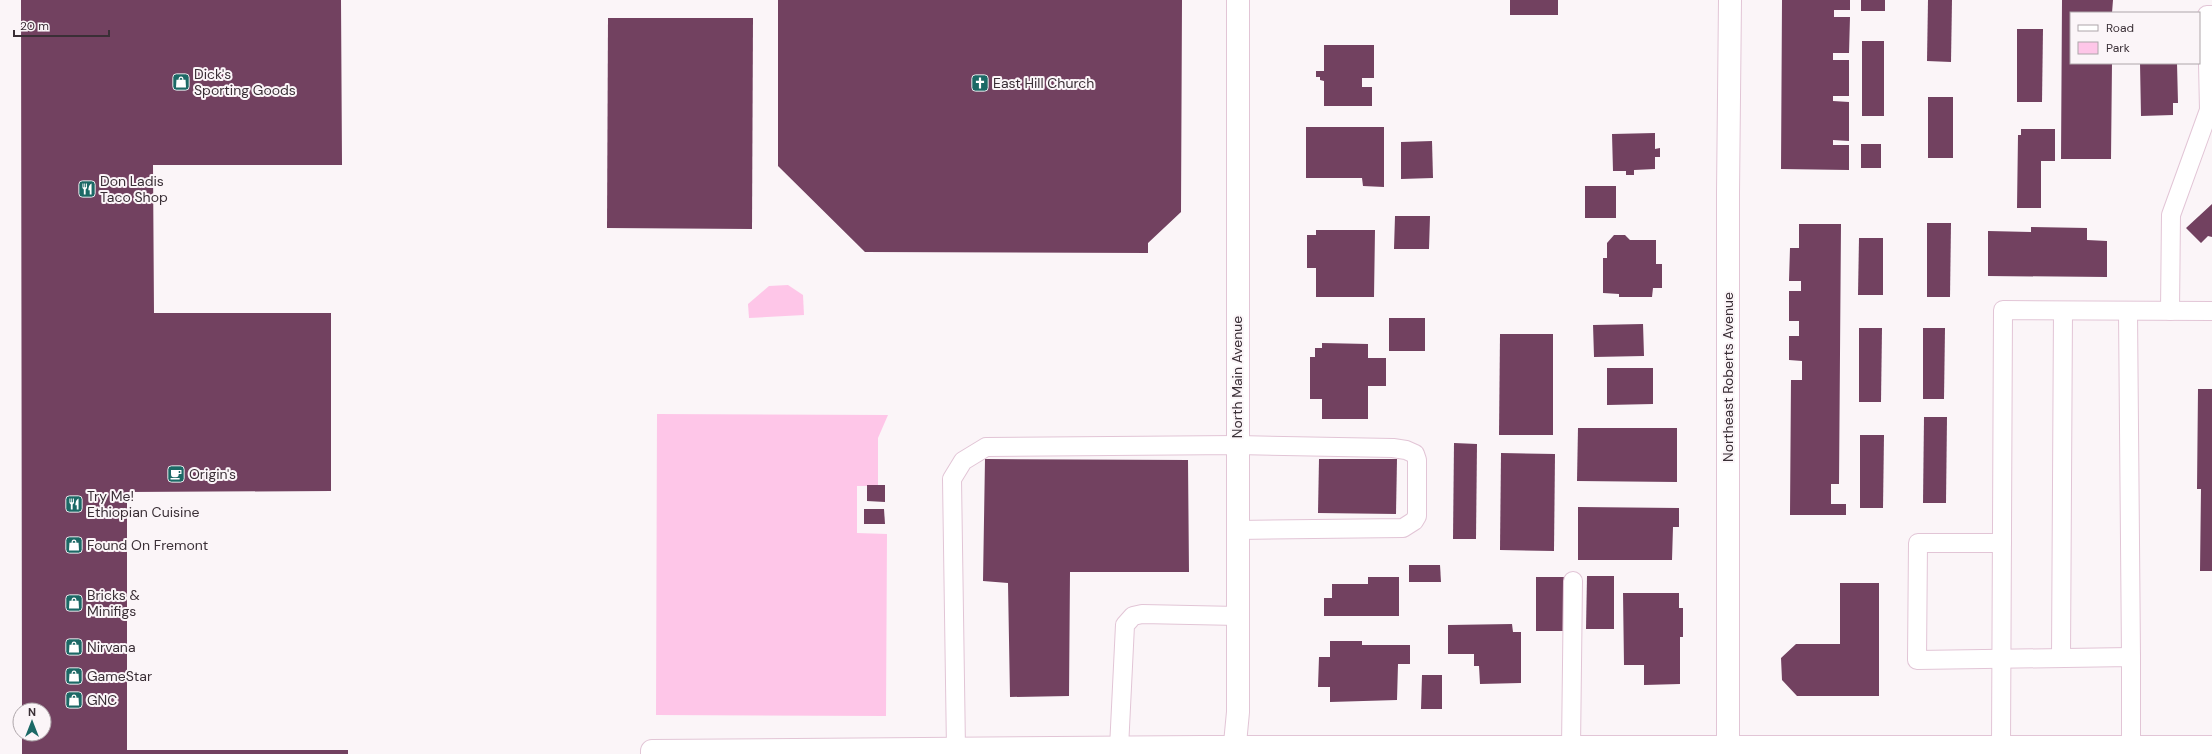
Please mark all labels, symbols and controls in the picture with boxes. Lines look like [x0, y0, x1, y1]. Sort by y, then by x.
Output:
scale bar [14, 12, 109, 38]
legend [2070, 12, 2200, 64]
text: 20 m [20, 18, 49, 34]
text: Road [2106, 20, 2134, 36]
text: Park [2106, 40, 2130, 56]
place label: Dick's Sporting Goods [194, 65, 296, 99]
shop icon: Dick's Sporting Goods [171, 72, 191, 92]
church icon: East Hill Church [970, 73, 990, 93]
place label: East Hill Church [993, 74, 1094, 92]
place label: Don Ladis Taco Shop [100, 172, 168, 206]
restaurant icon: Don Ladis Taco Shop [77, 179, 97, 199]
street label: Northeast Roberts Avenue [1719, 292, 1737, 462]
street label: North Main Avenue [1228, 316, 1246, 438]
cafe icon: Origin's [166, 464, 186, 484]
place label: Origin's [189, 465, 236, 483]
place label: Try Me! Ethiopian Cuisine [87, 487, 199, 521]
restaurant icon: Try Me! Ethiopian Cuisine [64, 494, 84, 514]
shop icon: Found On Fremont [64, 535, 84, 555]
place label: Found On Fremont [87, 536, 208, 554]
place label: Bricks & Minifigs [87, 586, 140, 620]
shop icon: Bricks & Minifigs [64, 593, 84, 613]
shop icon: Nirvana [64, 637, 84, 657]
place label: Nirvana [87, 638, 136, 656]
shop icon: GameStar [64, 666, 84, 686]
place label: GameStar [87, 667, 152, 685]
shop icon: GNC [64, 690, 84, 710]
place label: GNC [87, 691, 117, 709]
north arrow [12, 702, 52, 742]
text: N [28, 705, 36, 719]

